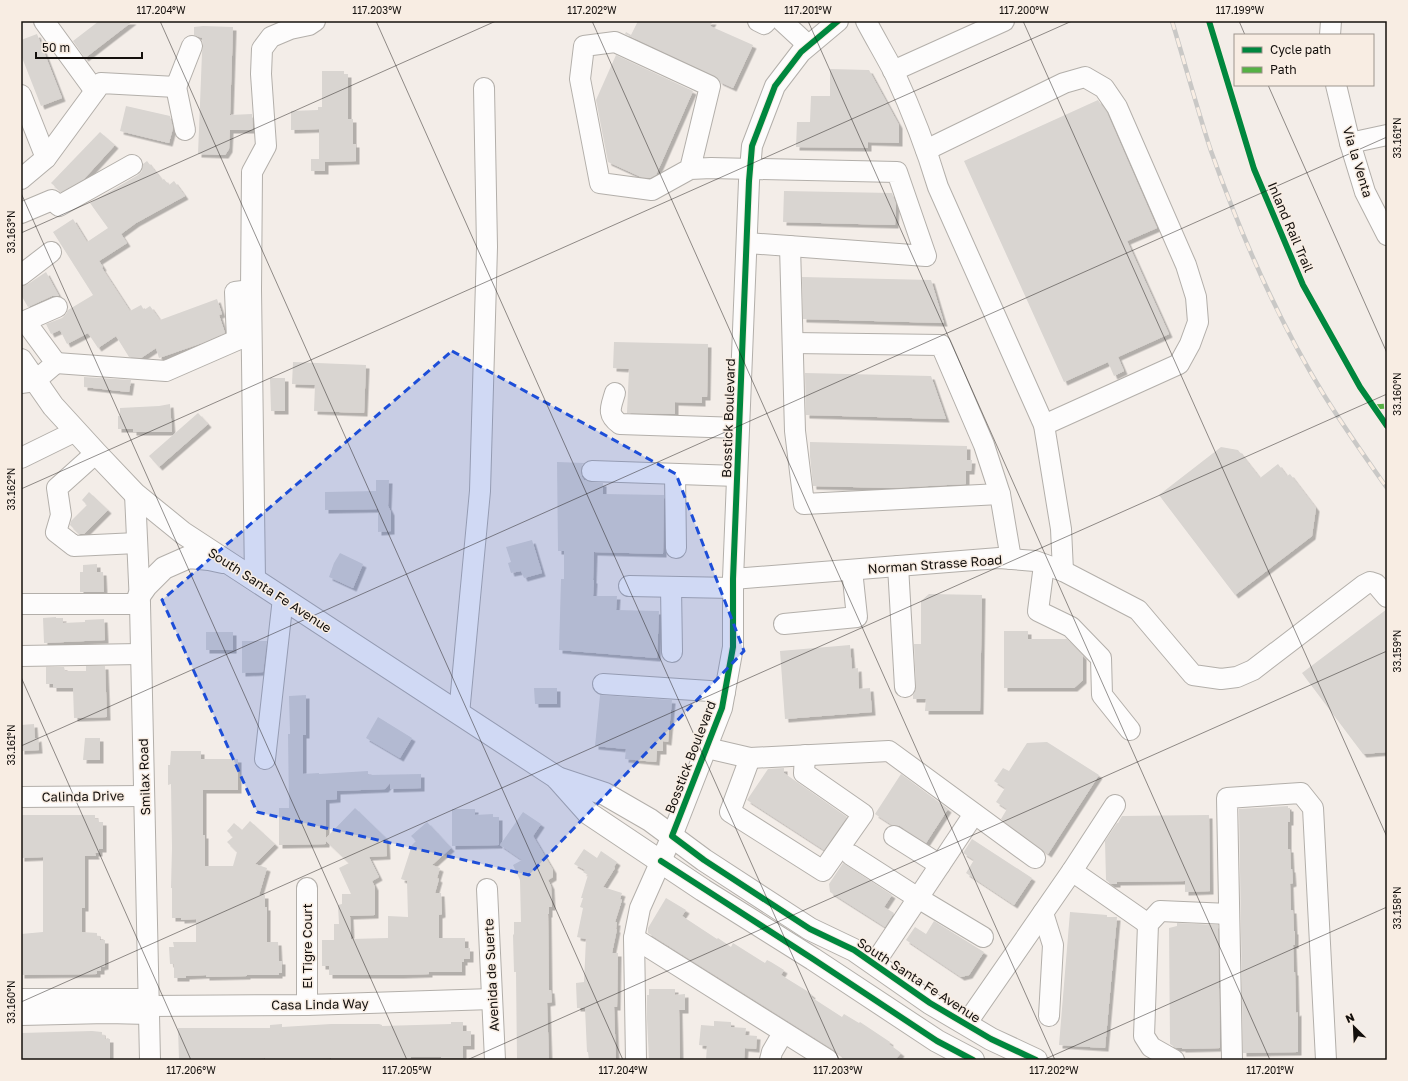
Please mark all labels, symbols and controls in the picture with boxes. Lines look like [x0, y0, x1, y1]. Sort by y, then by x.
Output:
text: 117.204°W [136, 4, 186, 16]
text: 117.203°W [352, 4, 402, 16]
text: 117.202°W [567, 4, 617, 16]
text: 117.201°W [784, 4, 832, 16]
text: 117.200°W [999, 4, 1049, 16]
text: 117.199°W [1216, 4, 1265, 16]
scale bar [36, 34, 142, 60]
legend [1234, 34, 1374, 86]
text: 50 m [42, 40, 70, 55]
text: Cycle path [1270, 42, 1331, 57]
text: Path [1270, 62, 1297, 77]
text: 33.161°N [1391, 117, 1403, 159]
street label: Via la Venta [1340, 125, 1376, 199]
street label: Inland Rail Trail [1265, 179, 1317, 275]
text: 33.163°N [5, 211, 17, 253]
street label: Bosstick Boulevard [718, 358, 738, 478]
text: 33.160°N [1391, 372, 1403, 416]
text: 33.162°N [5, 468, 17, 510]
street label: South Santa Fe Avenue [205, 544, 335, 636]
street label: Norman Strasse Road [867, 551, 1003, 577]
text: 33.159°N [1391, 630, 1403, 672]
street label: Bosstick Boulevard [661, 698, 719, 816]
text: 33.161°N [5, 724, 17, 766]
street label: Smilax Road [135, 738, 153, 816]
street label: Calinda Drive [42, 787, 124, 805]
text: 33.158°N [1391, 887, 1403, 929]
street label: El Tigre Court [299, 903, 315, 989]
street label: Avenida de Suerte [480, 918, 502, 1032]
street label: South Santa Fe Avenue [854, 934, 984, 1026]
text: 33.160°N [5, 980, 17, 1024]
street label: Casa Linda Way [271, 995, 370, 1013]
north arrow [1334, 1007, 1374, 1047]
text: N [1343, 1010, 1356, 1025]
text: 117.206°W [166, 1064, 216, 1076]
text: 117.205°W [382, 1064, 432, 1076]
text: 117.204°W [598, 1064, 648, 1076]
text: 117.203°W [813, 1064, 863, 1076]
text: 117.202°W [1029, 1064, 1079, 1076]
text: 117.201°W [1246, 1064, 1294, 1076]

